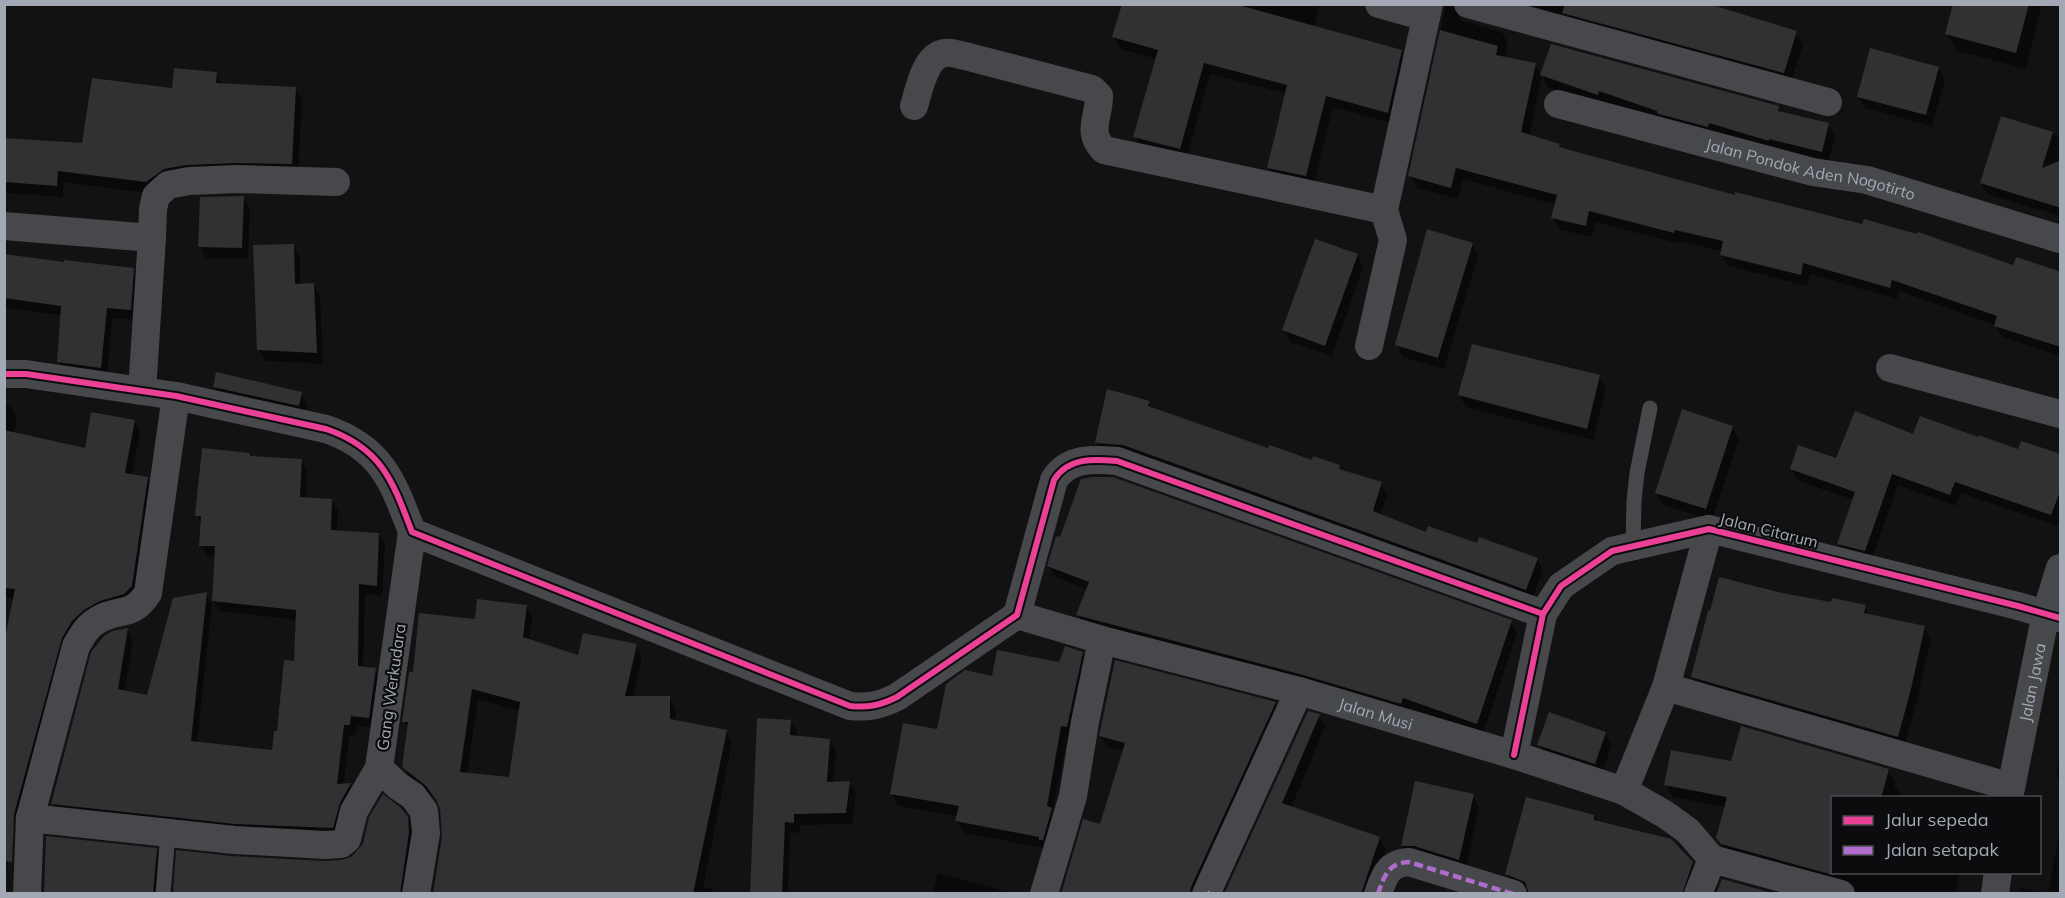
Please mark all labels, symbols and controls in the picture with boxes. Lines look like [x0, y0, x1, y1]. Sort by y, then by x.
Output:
street label: Jalan Pondok Aden Nogotirto [1704, 134, 1918, 204]
street label: Jalan Citarum [1718, 508, 1820, 552]
street label: Gang Werkudara [372, 622, 410, 752]
street label: Jalan Jawa [2014, 641, 2050, 723]
street label: Jalan Musi [1336, 693, 1415, 734]
legend [1831, 796, 2041, 874]
text: Jalur sepeda [1885, 808, 1989, 831]
text: Jalan setapak [1885, 838, 1999, 861]

